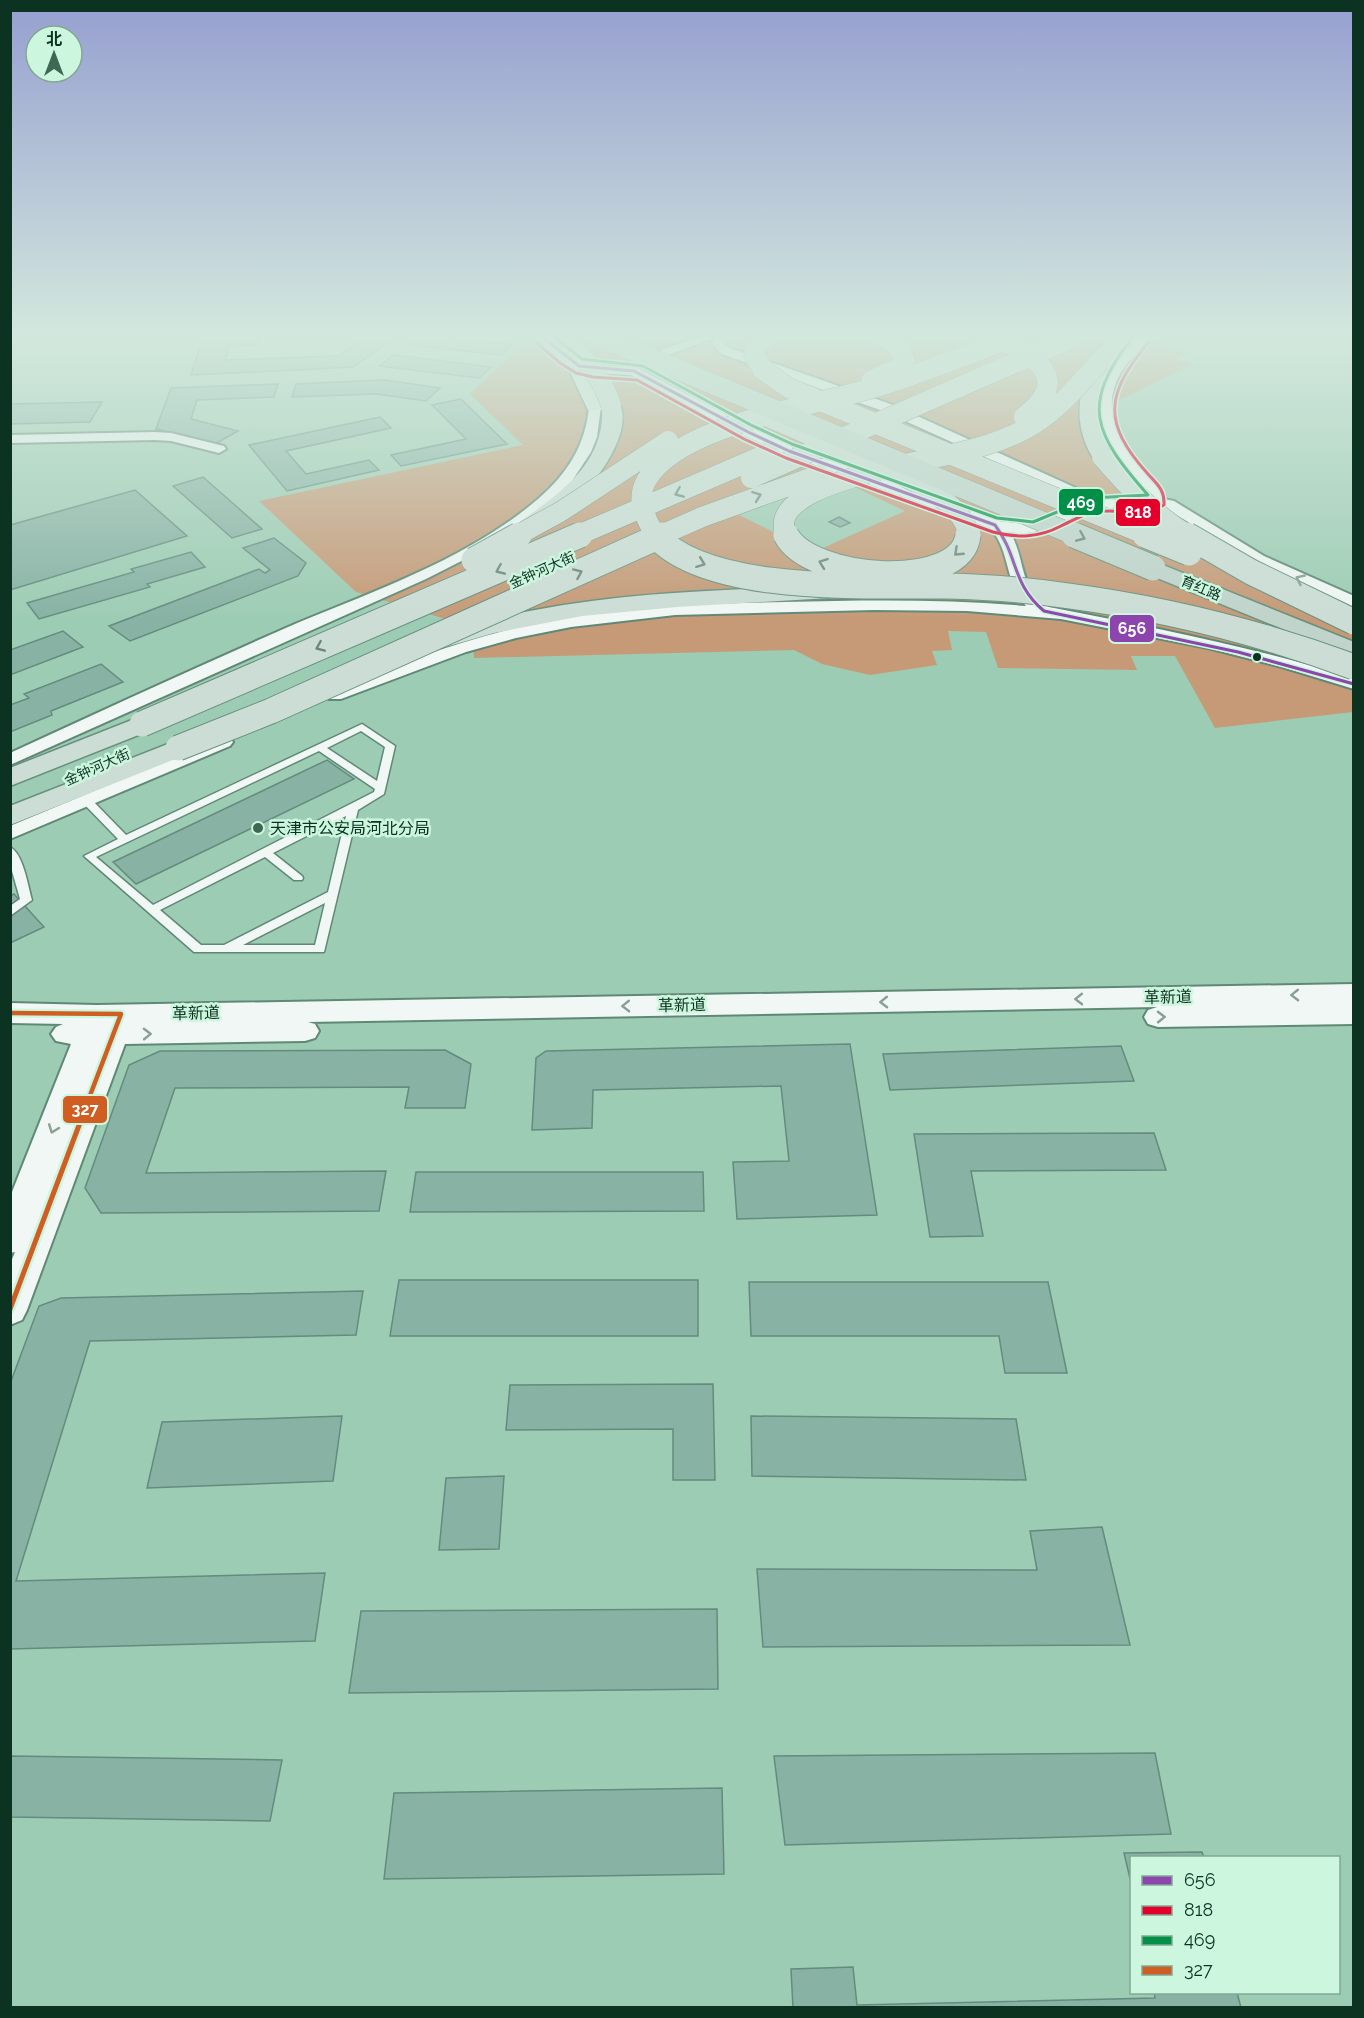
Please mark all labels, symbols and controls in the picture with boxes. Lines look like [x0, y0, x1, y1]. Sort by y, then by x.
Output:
north arrow [24, 24, 84, 84]
text: 北 [46, 30, 62, 49]
one-way arrow [674, 486, 685, 498]
line badge: 469 [1058, 488, 1104, 516]
one-way arrow [751, 491, 762, 504]
text: 469 [1067, 493, 1095, 512]
line badge: 818 [1115, 498, 1161, 527]
text: 818 [1124, 503, 1152, 522]
one-way arrow [1074, 530, 1085, 542]
one-way arrow [954, 545, 965, 556]
street label: 金钟河大街 [507, 548, 577, 592]
one-way arrow [695, 556, 706, 569]
one-way arrow [818, 557, 828, 570]
one-way arrow [495, 563, 506, 575]
one-way arrow [571, 568, 582, 580]
street label: 育红路 [1179, 572, 1223, 604]
one-way arrow [1296, 574, 1307, 586]
line badge: 656 [1109, 614, 1155, 643]
text: 656 [1118, 619, 1146, 638]
one-way arrow [316, 640, 327, 652]
unlabelled marker [1251, 651, 1263, 663]
street label: 金钟河大街 [62, 745, 132, 789]
place label: 天津市公安局河北分局 [270, 819, 430, 838]
marker: 天津市公安局河北分局 [251, 821, 265, 835]
street label: 革新道 [1144, 987, 1192, 1007]
one-way arrow [1291, 989, 1300, 1001]
one-way arrow [1075, 992, 1084, 1005]
street label: 革新道 [658, 995, 706, 1015]
one-way arrow [880, 996, 889, 1008]
one-way arrow [622, 1000, 631, 1012]
street label: 革新道 [172, 1003, 220, 1023]
one-way arrow [1156, 1011, 1165, 1023]
one-way arrow [142, 1028, 151, 1040]
line badge: 327 [62, 1095, 108, 1124]
text: 327 [72, 1100, 98, 1119]
one-way arrow [48, 1122, 60, 1133]
legend [1130, 1856, 1340, 1994]
text: 656 [1184, 1869, 1216, 1890]
text: 818 [1184, 1899, 1213, 1920]
text: 469 [1184, 1929, 1215, 1950]
text: 327 [1184, 1959, 1213, 1980]

